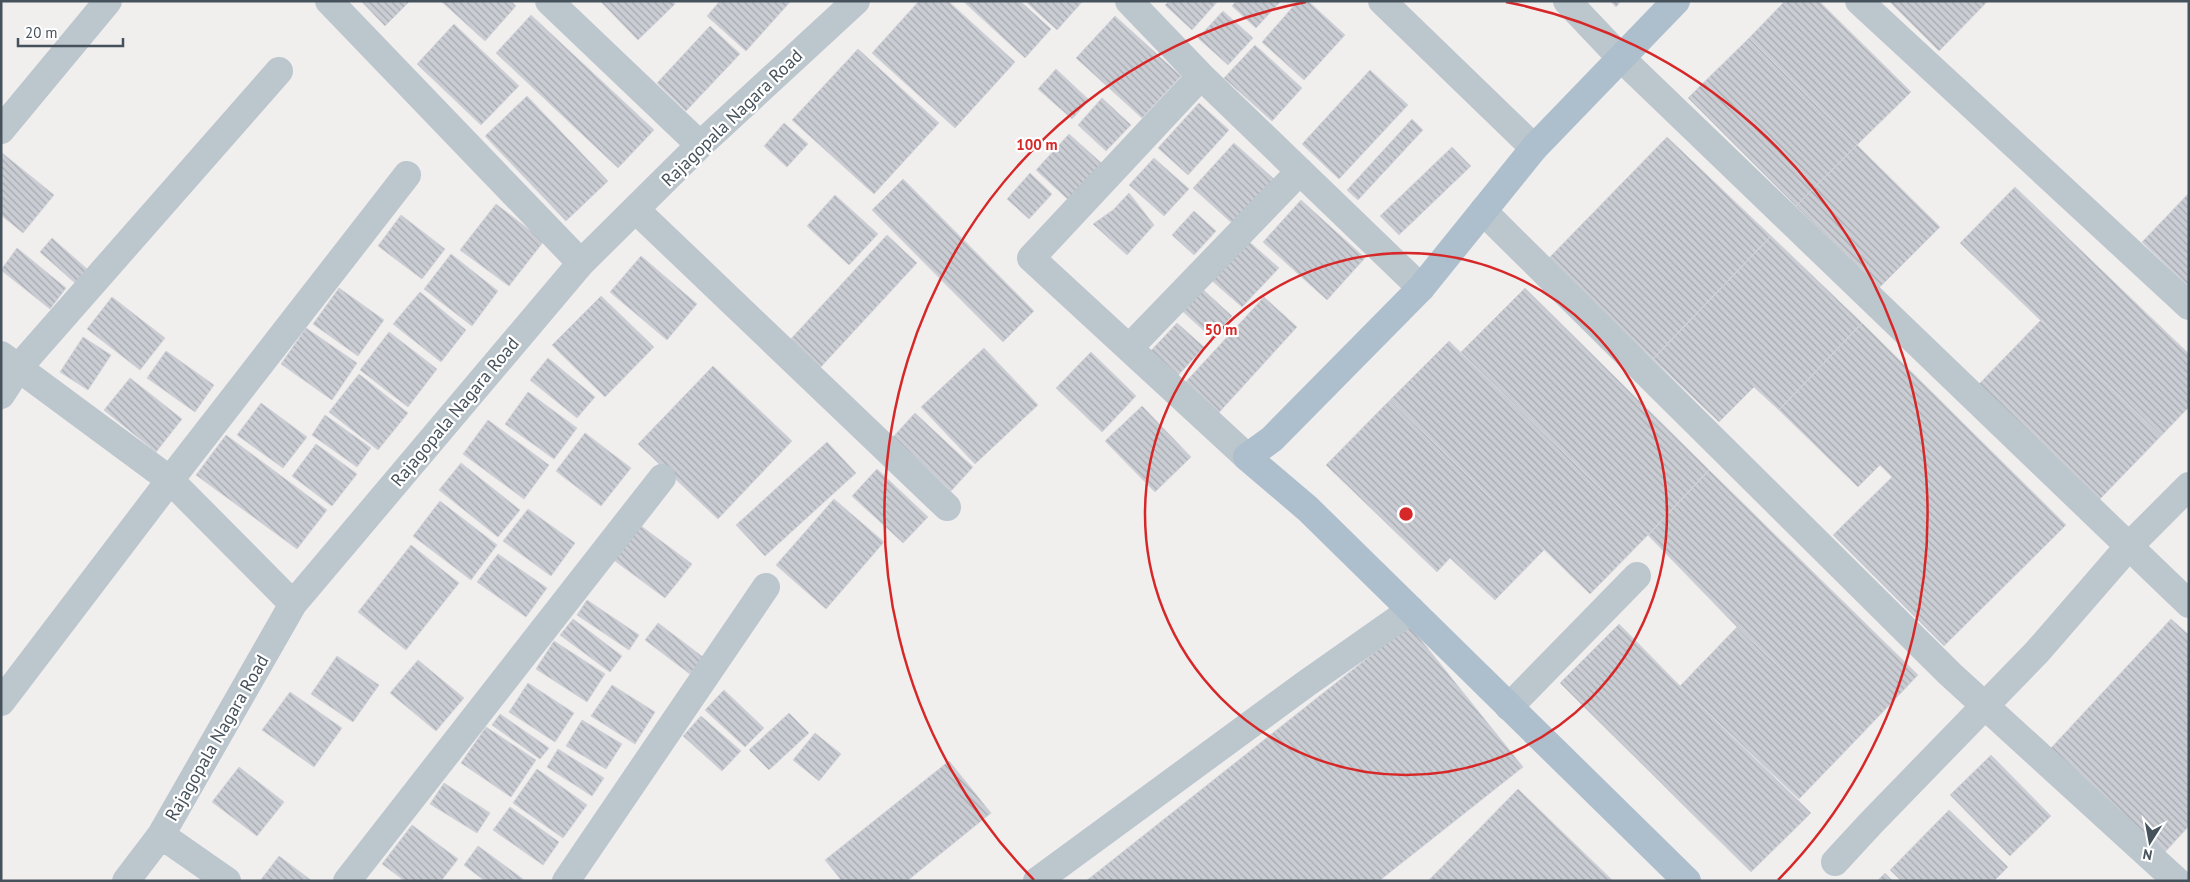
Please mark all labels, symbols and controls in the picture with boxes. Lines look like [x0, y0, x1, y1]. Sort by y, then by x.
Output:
scale bar [18, 15, 122, 47]
text: 20 m [25, 23, 58, 42]
street label: Rajagopala Nagara Road [656, 44, 807, 191]
text: 100 m [1016, 135, 1058, 154]
text: 50 m [1205, 320, 1237, 339]
street label: Rajagopala Nagara Road [385, 332, 524, 491]
centre of rings [1397, 505, 1415, 523]
street label: Rajagopala Nagara Road [160, 651, 273, 825]
north arrow [2125, 817, 2175, 867]
text: N [2141, 845, 2154, 864]

